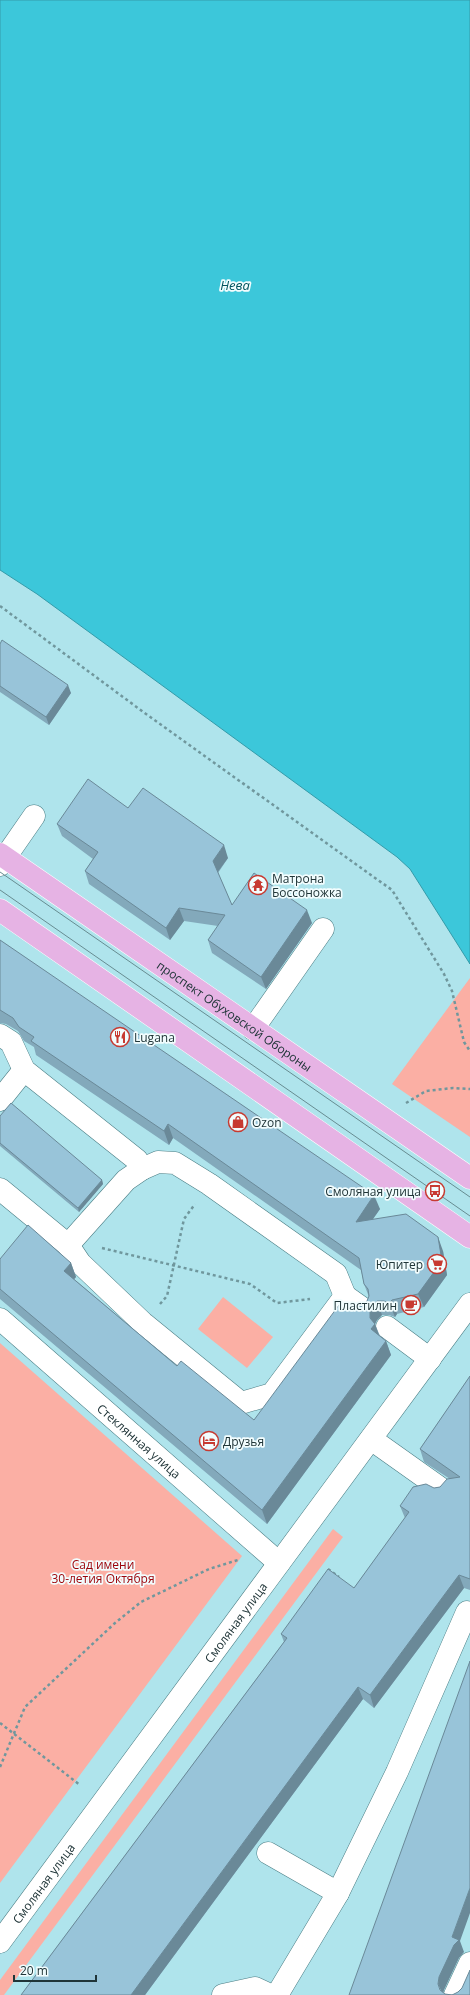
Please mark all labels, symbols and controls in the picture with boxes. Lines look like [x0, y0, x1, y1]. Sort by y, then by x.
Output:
water label: Нева [220, 276, 250, 294]
place label: Матрона Боссоножка [272, 870, 342, 901]
temple icon: Матрона Боссоножка [247, 874, 269, 896]
street label: проспект Обуховской Обороны [154, 956, 316, 1075]
restaurant icon: Lugana [109, 1026, 131, 1048]
place label: Lugana [134, 1029, 175, 1046]
shop icon: Ozon [227, 1111, 249, 1133]
place label: Ozon [252, 1114, 282, 1131]
bus stop icon: Смоляная улица [424, 1180, 446, 1202]
place label: Смоляная улица [325, 1183, 421, 1200]
supermarket icon: Юпитер [426, 1253, 448, 1275]
place label: Юпитер [376, 1256, 423, 1273]
cafe icon: Пластилин [400, 1294, 422, 1316]
place label: Пластилин [334, 1297, 397, 1314]
street label: Стеклянная улица [94, 1399, 185, 1482]
hotel icon: Друзья [198, 1430, 220, 1452]
place label: Друзья [223, 1433, 264, 1450]
park label: Сад имени 30-летия Октября [51, 1556, 155, 1587]
street label: Смоляная улица [200, 1579, 271, 1666]
street label: Смоляная улица [8, 1840, 79, 1927]
scale bar [14, 1957, 96, 1983]
text: 20 m [20, 1962, 48, 1979]

